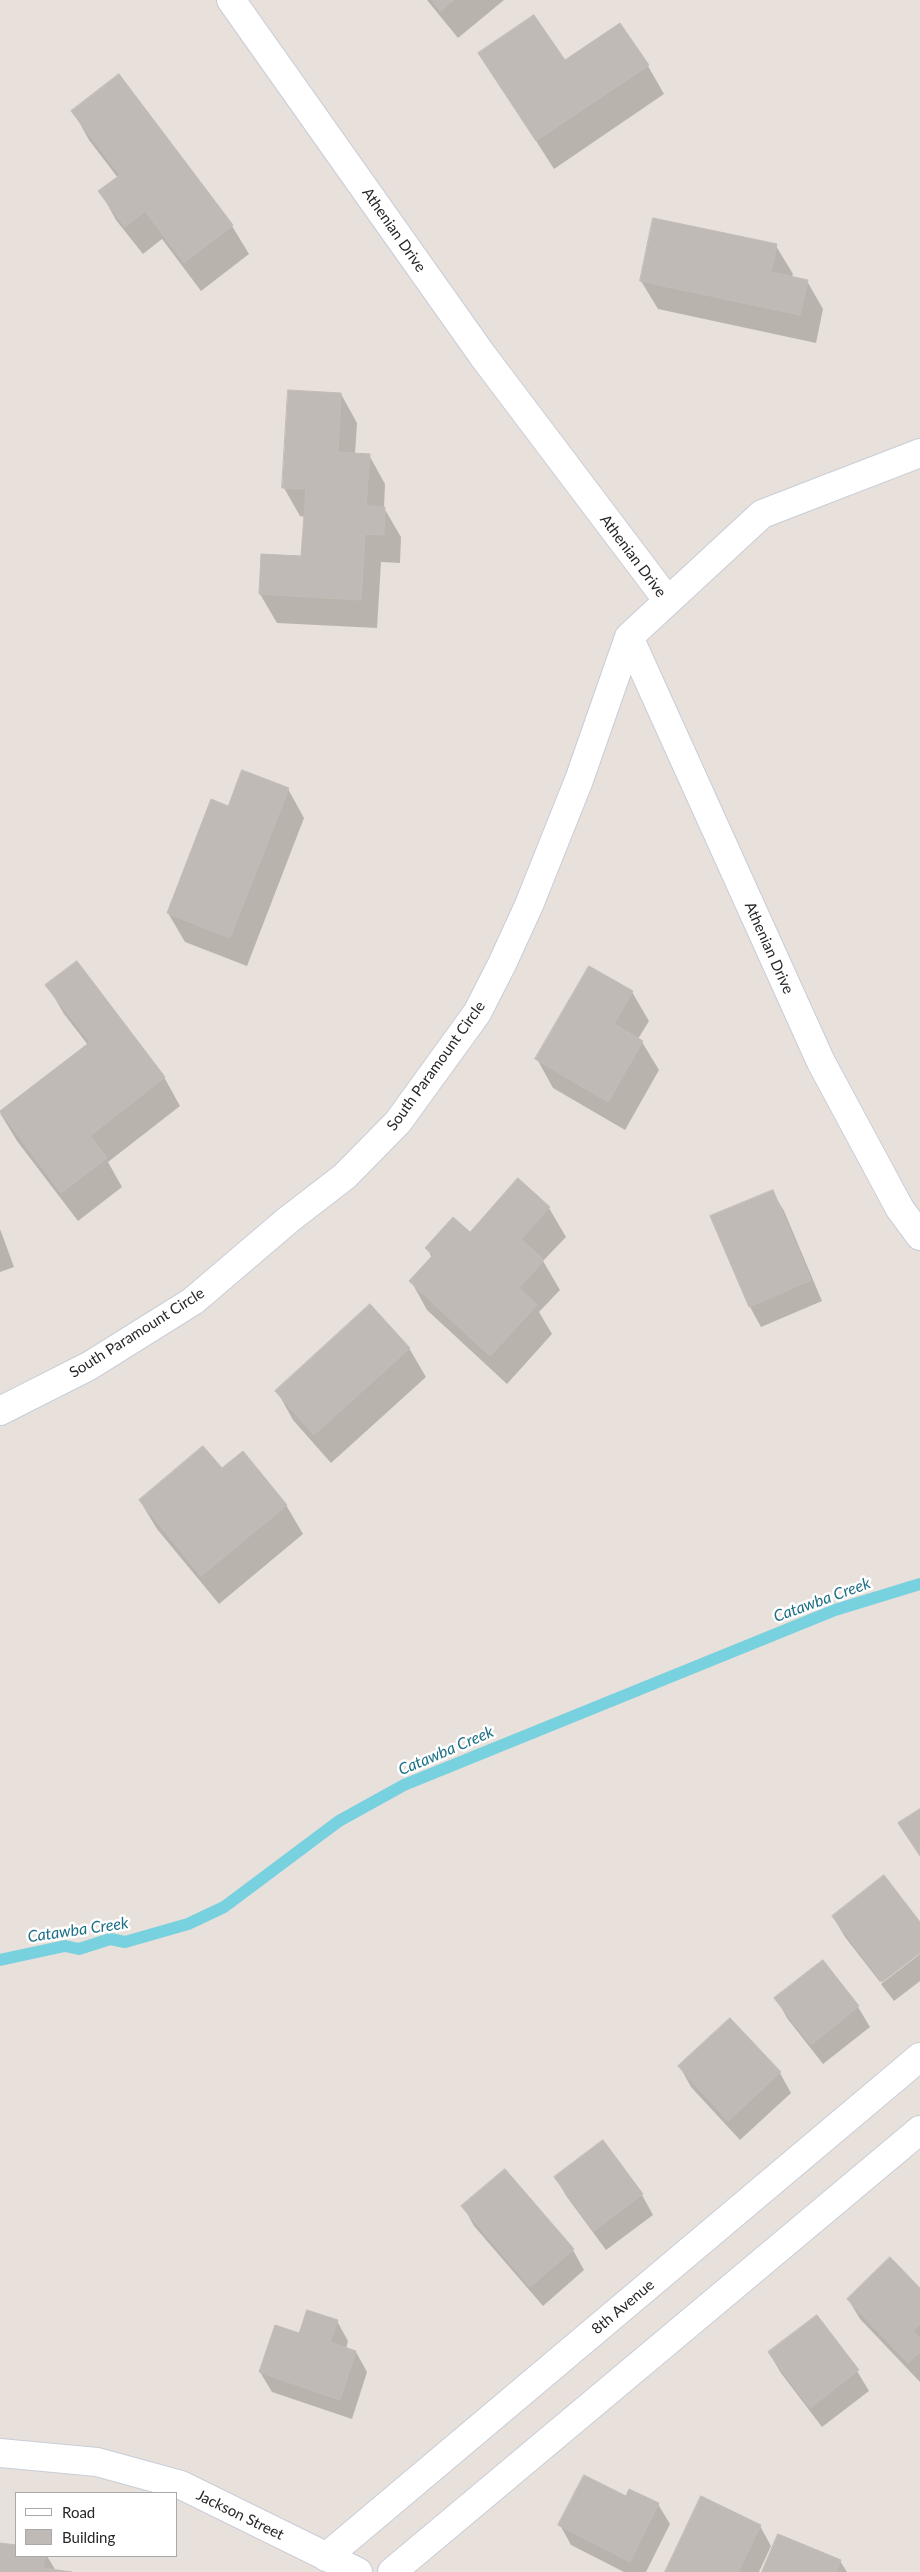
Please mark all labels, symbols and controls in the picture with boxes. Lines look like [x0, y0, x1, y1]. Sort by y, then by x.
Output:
street label: Athenian Drive [358, 184, 430, 276]
street label: Athenian Drive [596, 511, 670, 601]
street label: Athenian Drive [741, 899, 797, 997]
street label: South Paramount Circle [383, 998, 489, 1134]
street label: South Paramount Circle [66, 1284, 208, 1382]
water label: Catawba Creek [771, 1574, 873, 1626]
water label: Catawba Creek [395, 1722, 497, 1780]
water label: Catawba Creek [26, 1913, 130, 1947]
street label: 8th Avenue [588, 2276, 658, 2338]
street label: Jackson Street [193, 2486, 287, 2544]
legend [15, 2492, 178, 2557]
text: Road [62, 2503, 95, 2521]
text: Building [62, 2528, 115, 2546]

